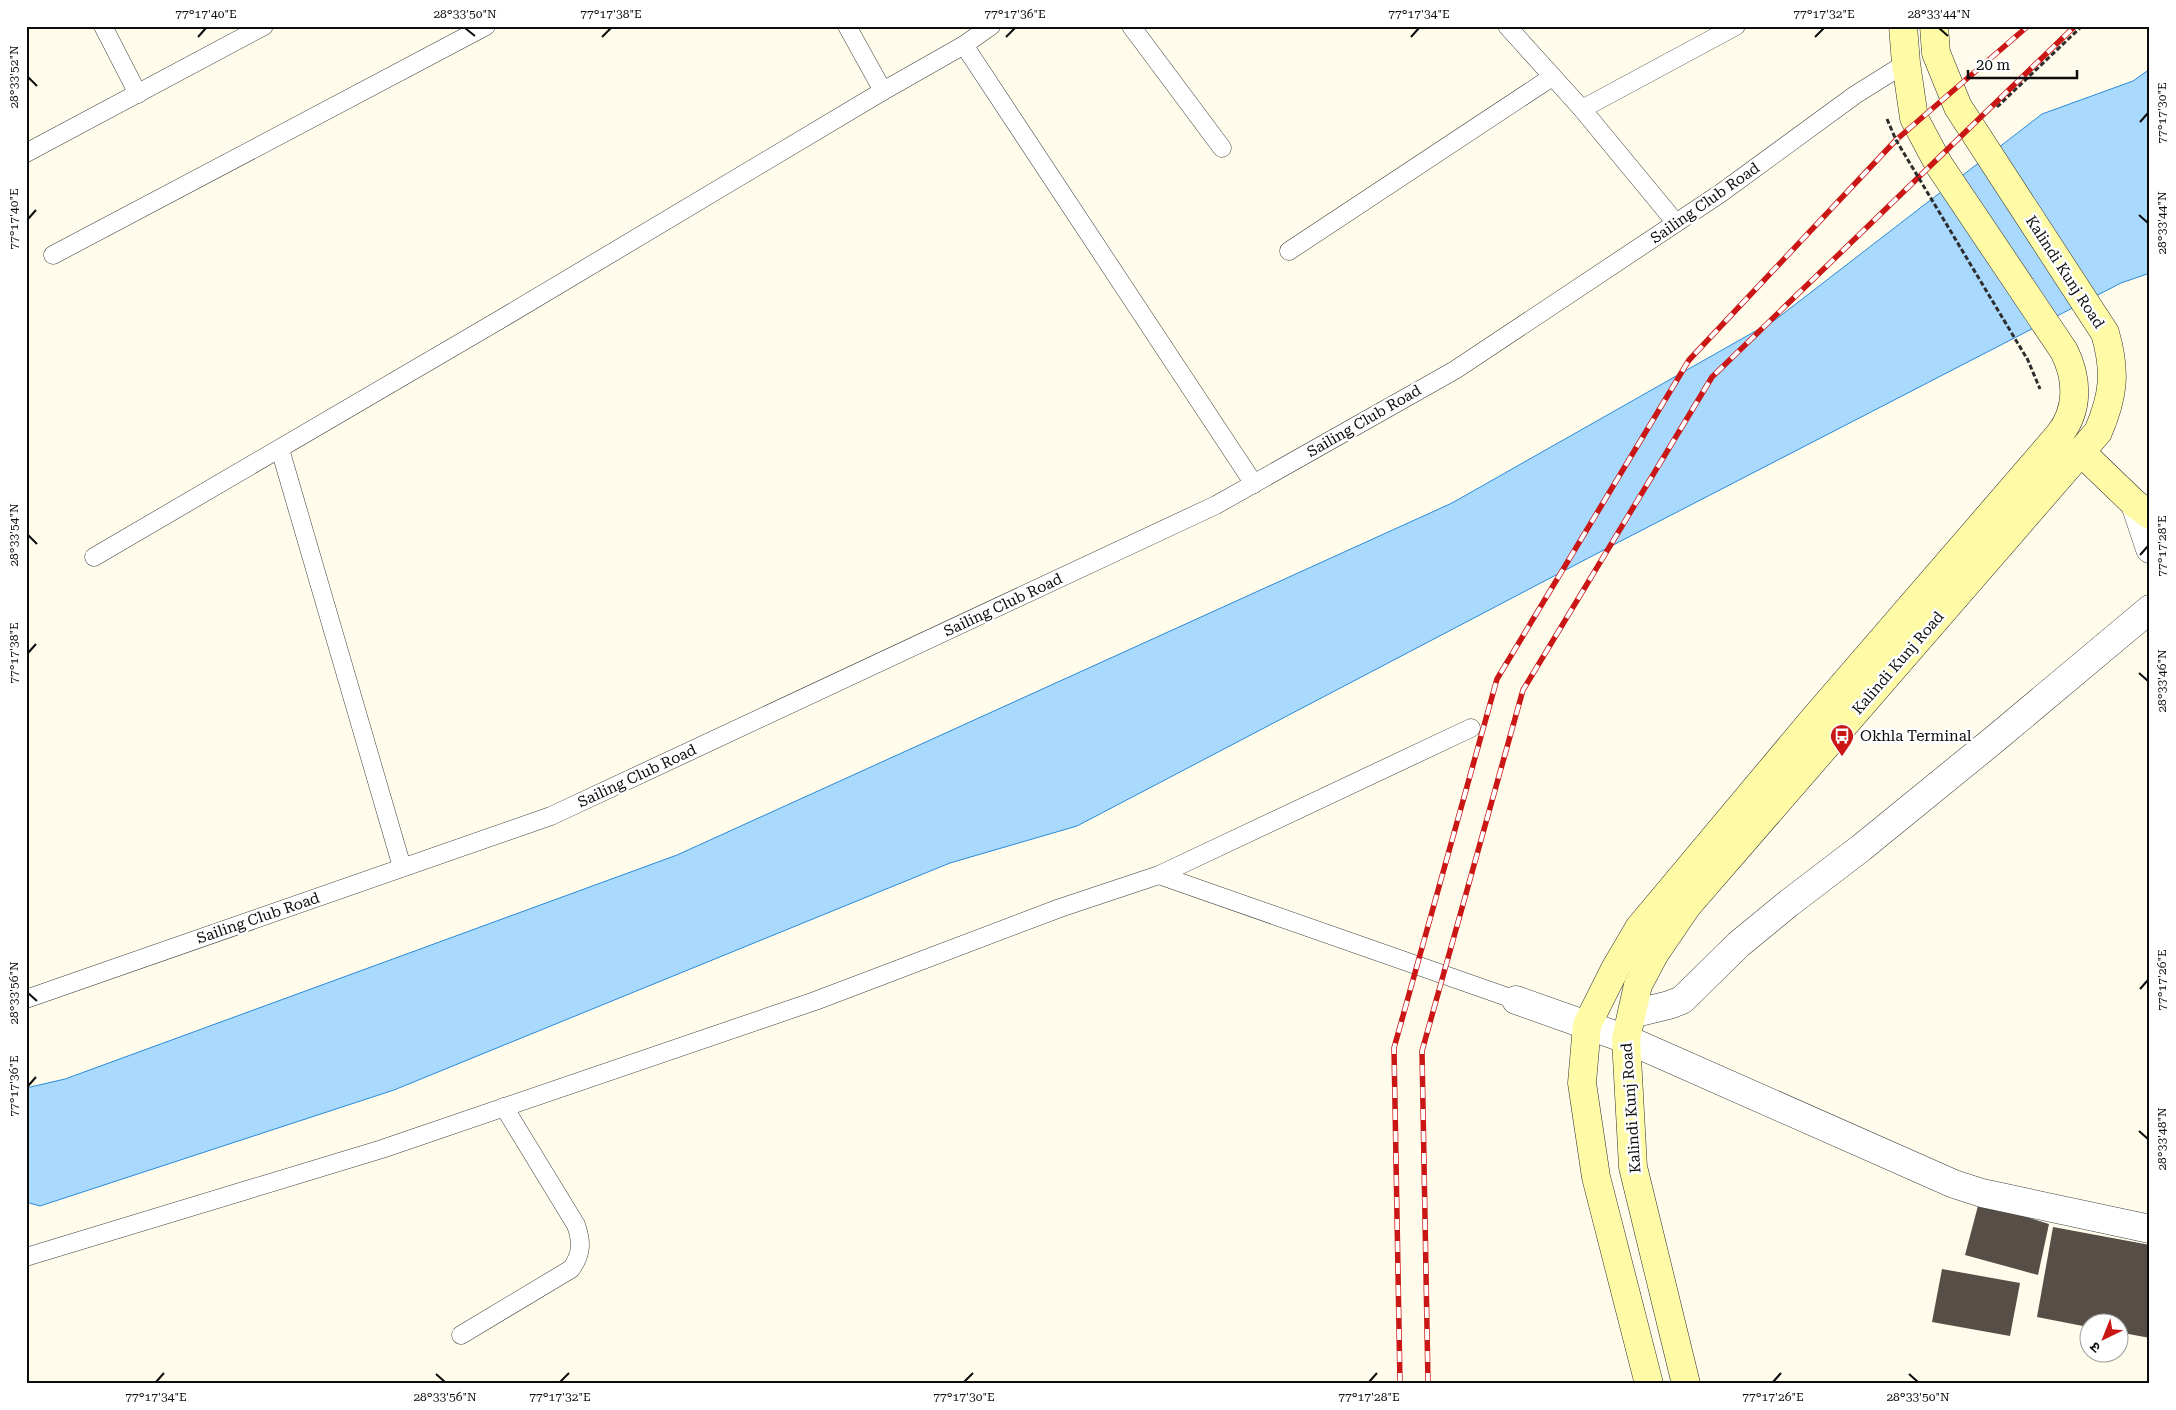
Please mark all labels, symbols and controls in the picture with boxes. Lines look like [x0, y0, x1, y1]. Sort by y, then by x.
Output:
text: 77°17'40"E [175, 7, 237, 21]
text: 28°33'50"N [433, 7, 497, 21]
text: 77°17'38"E [580, 7, 642, 21]
text: 77°17'36"E [984, 7, 1046, 21]
text: 77°17'34"E [1388, 7, 1450, 21]
text: 77°17'32"E [1793, 7, 1855, 21]
text: 28°33'44"N [1907, 7, 1971, 21]
text: 28°33'52"N [7, 45, 21, 109]
scale bar [1968, 48, 2077, 80]
text: 20 m [1976, 56, 2011, 74]
text: 77°17'30"E [2155, 82, 2169, 144]
street label: Sailing Club Road [1647, 158, 1763, 247]
text: 77°17'40"E [7, 188, 21, 250]
text: 28°33'44"N [2155, 191, 2169, 255]
street label: Kalindi Kunj Road [2022, 212, 2108, 332]
street label: Sailing Club Road [1304, 381, 1425, 461]
text: 28°33'54"N [7, 503, 21, 567]
text: 77°17'28"E [2155, 515, 2169, 577]
street label: Sailing Club Road [941, 569, 1066, 640]
street label: Kalindi Kunj Road [1848, 607, 1948, 718]
text: 77°17'38"E [7, 622, 21, 684]
text: 28°33'46"N [2155, 649, 2169, 713]
bus stop icon: Okhla Terminal [1829, 723, 1855, 757]
place label: Okhla Terminal [1860, 727, 1972, 745]
street label: Sailing Club Road [575, 740, 700, 811]
street label: Sailing Club Road [194, 888, 322, 947]
text: 77°17'26"E [2155, 949, 2169, 1011]
text: 28°33'56"N [7, 961, 21, 1025]
street label: Kalindi Kunj Road [1617, 1042, 1645, 1174]
text: 77°17'36"E [7, 1055, 21, 1117]
text: 28°33'48"N [2155, 1107, 2169, 1171]
north arrow [2078, 1312, 2128, 1362]
text: उ [2086, 1338, 2104, 1356]
text: 77°17'34"E [125, 1390, 187, 1404]
text: 28°33'56"N [413, 1390, 477, 1404]
text: 77°17'32"E [529, 1390, 591, 1404]
text: 77°17'30"E [933, 1390, 995, 1404]
text: 77°17'28"E [1338, 1390, 1400, 1404]
text: 77°17'26"E [1742, 1390, 1804, 1404]
text: 28°33'50"N [1886, 1390, 1950, 1404]

